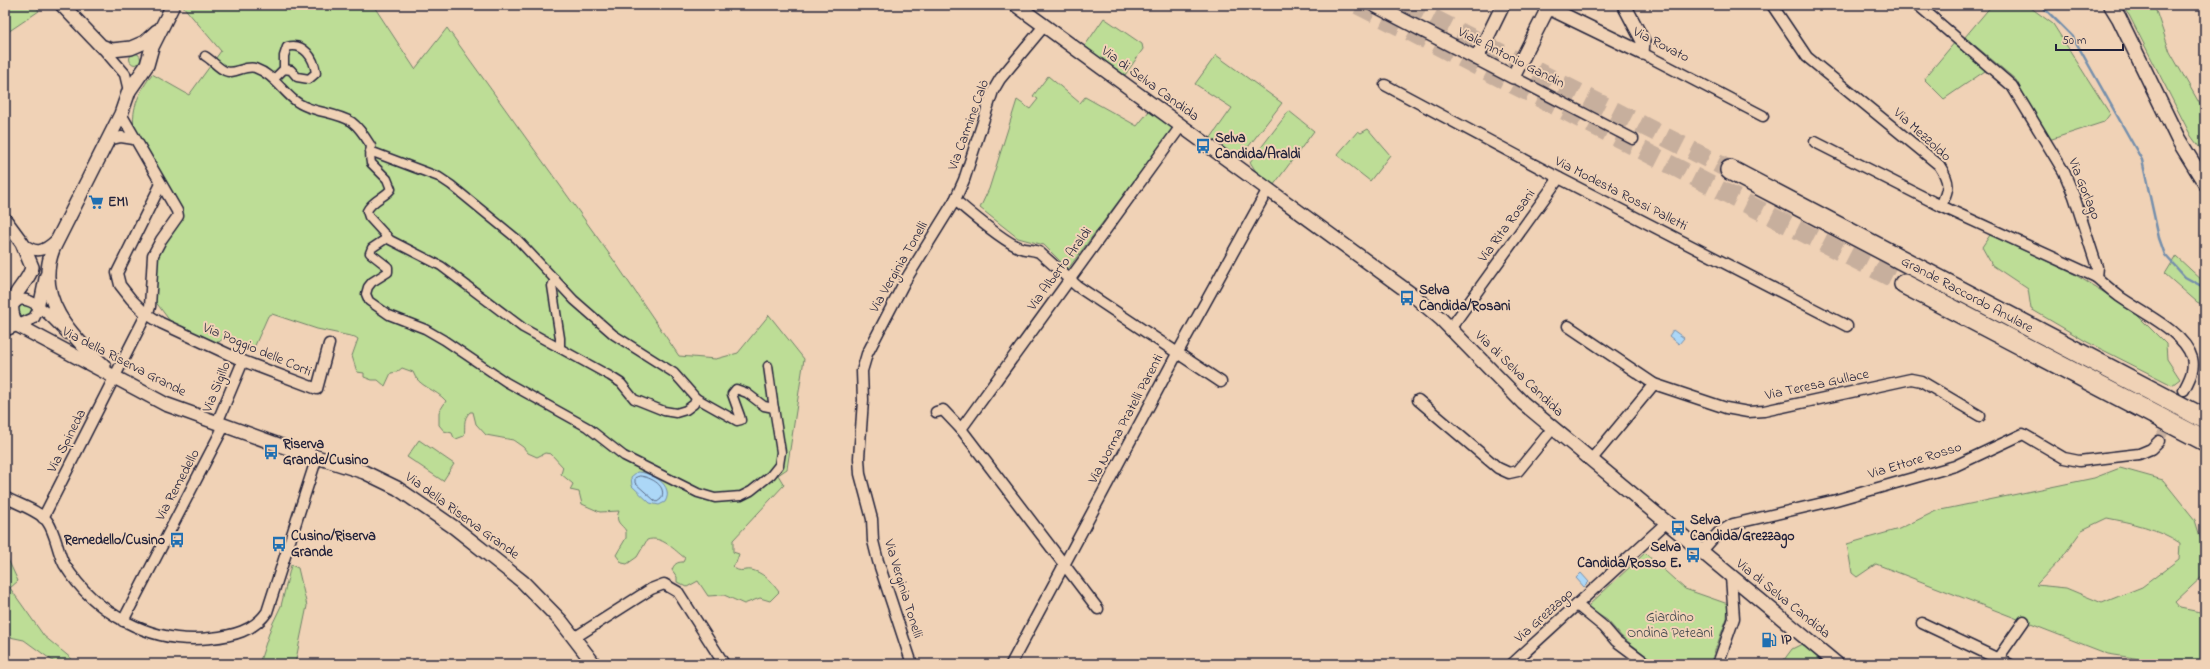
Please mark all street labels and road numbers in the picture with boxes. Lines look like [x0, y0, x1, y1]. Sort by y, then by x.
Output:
street label: Viale Antonio Gandin [1453, 21, 1568, 94]
street label: Via Rovato [1628, 21, 1693, 68]
street label: Via di Selva Candida [1096, 41, 1203, 127]
street label: Via Carmine Calò [942, 77, 995, 174]
street label: Via Mezzoldo [1888, 103, 1956, 167]
street label: Via Modesta Rossi Palletti [1550, 151, 1691, 237]
street label: Via Gorlago [2061, 154, 2106, 223]
street label: Via Rita Rosani [1473, 185, 1541, 268]
street label: Via Verginia Tonelli [864, 217, 935, 318]
street label: Via Alberto Araldi [1022, 223, 1097, 316]
street label: Grande Raccordo Anulare [1897, 251, 2038, 339]
street label: Via Poggio delle Corti [198, 317, 315, 383]
street label: Via della Riserva Grande [57, 321, 190, 403]
street label: Via di Selva Candida [1469, 325, 1568, 422]
street label: Via Norma Pratelli Parenti [1082, 350, 1169, 489]
street label: Via Sigillo [197, 358, 238, 417]
street label: Via Teresa Gullace [1762, 364, 1871, 406]
street label: Via Spineda [42, 406, 92, 477]
street label: Via Ettore Rosso [1865, 437, 1964, 485]
street label: Via Remedello [150, 446, 206, 525]
street label: Via della Riserva Grande [400, 467, 524, 565]
street label: Via Verginia Tonelli [877, 536, 928, 641]
street label: Via di Selva Candida [1730, 553, 1835, 644]
street label: Via Grezzago [1509, 584, 1579, 650]

